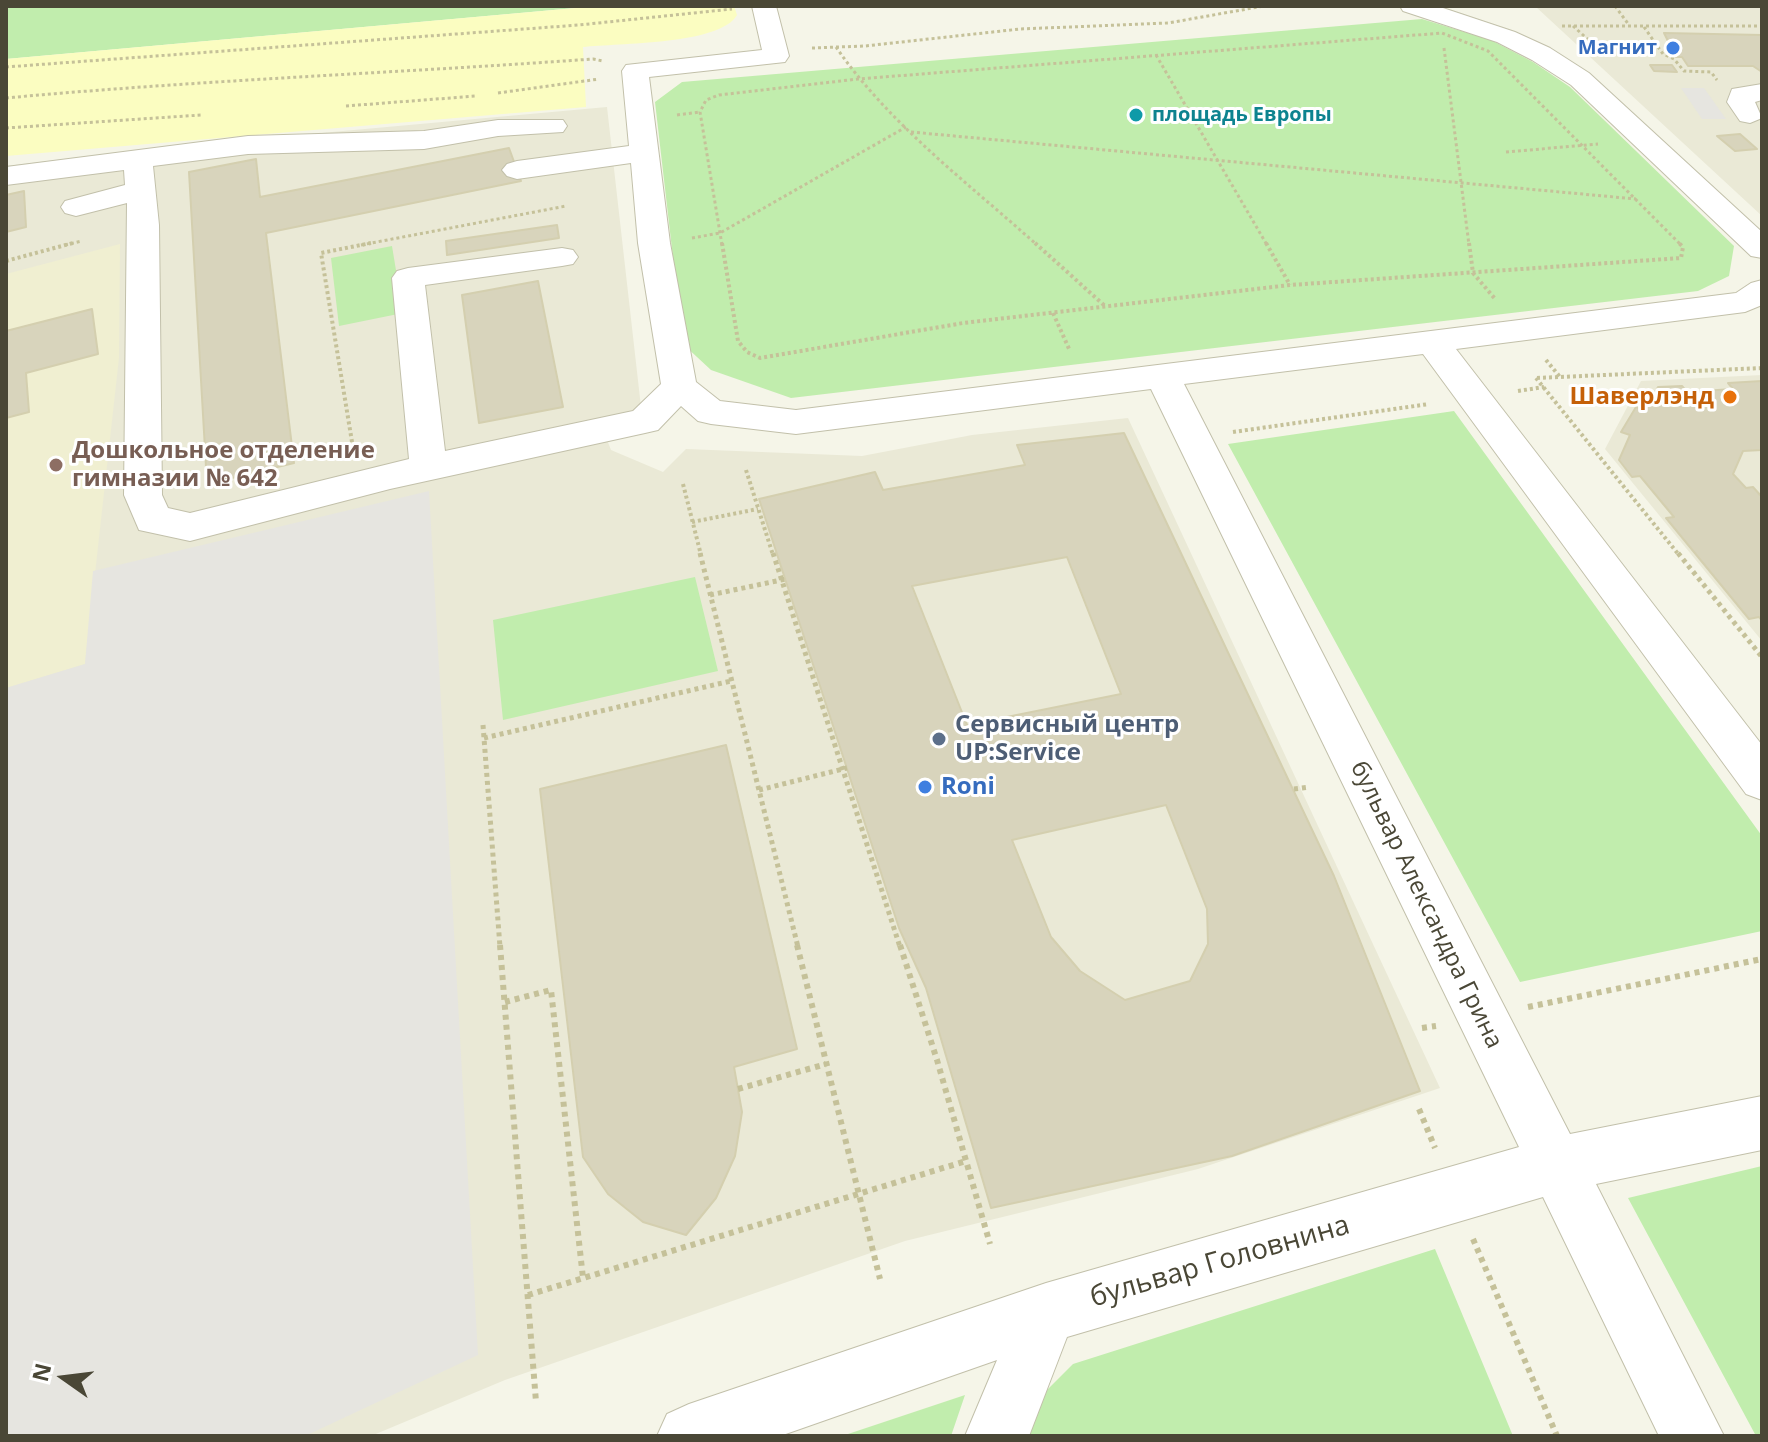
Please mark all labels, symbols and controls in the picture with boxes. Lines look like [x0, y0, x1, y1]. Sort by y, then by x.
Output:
place label: Магнит [1578, 36, 1657, 60]
marker: Магнит [1664, 39, 1682, 57]
place label: площадь Европы [1152, 103, 1332, 127]
marker: площадь Европы [1127, 106, 1145, 124]
place label: Шаверлэнд [1570, 383, 1714, 411]
marker: Шаверлэнд [1721, 388, 1739, 406]
place label: Дошкольное отделение гимназии № 642 [72, 437, 375, 493]
marker: Дошкольное отделение гимназии № 642 [47, 456, 65, 474]
place label: Сервисный центр UP:Service [955, 711, 1179, 767]
marker: Сервисный центр UP:Service [930, 730, 948, 748]
street label: бульвар Александра Грина [1344, 757, 1508, 1053]
place label: Roni [941, 773, 995, 801]
marker: Roni [916, 778, 934, 796]
street label: бульвар Головнина [1086, 1209, 1354, 1315]
north arrow [24, 1338, 104, 1418]
text: N [24, 1360, 57, 1385]

